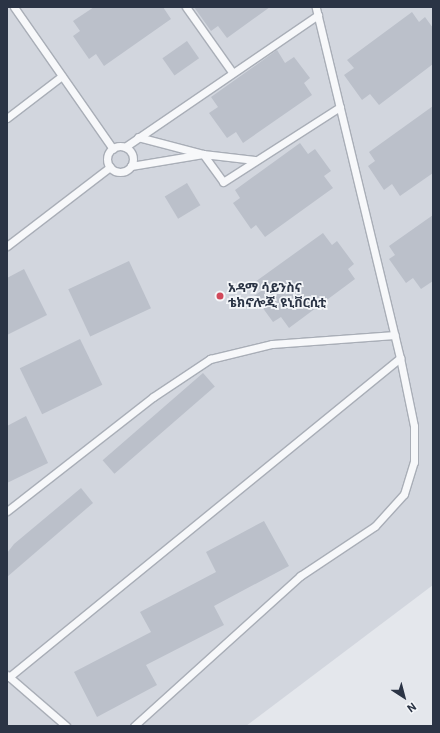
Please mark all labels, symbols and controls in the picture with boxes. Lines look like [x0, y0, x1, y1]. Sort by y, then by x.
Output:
place label: አዳማ ሳይንስና ቴክኖሎጂ ዩኒቨርሲቲ [228, 281, 326, 312]
marker: አዳማ ሳይንስና ቴክኖሎጂ ዩኒቨርሲቲ [215, 291, 225, 301]
north arrow [384, 677, 424, 717]
text: N [404, 700, 418, 715]

